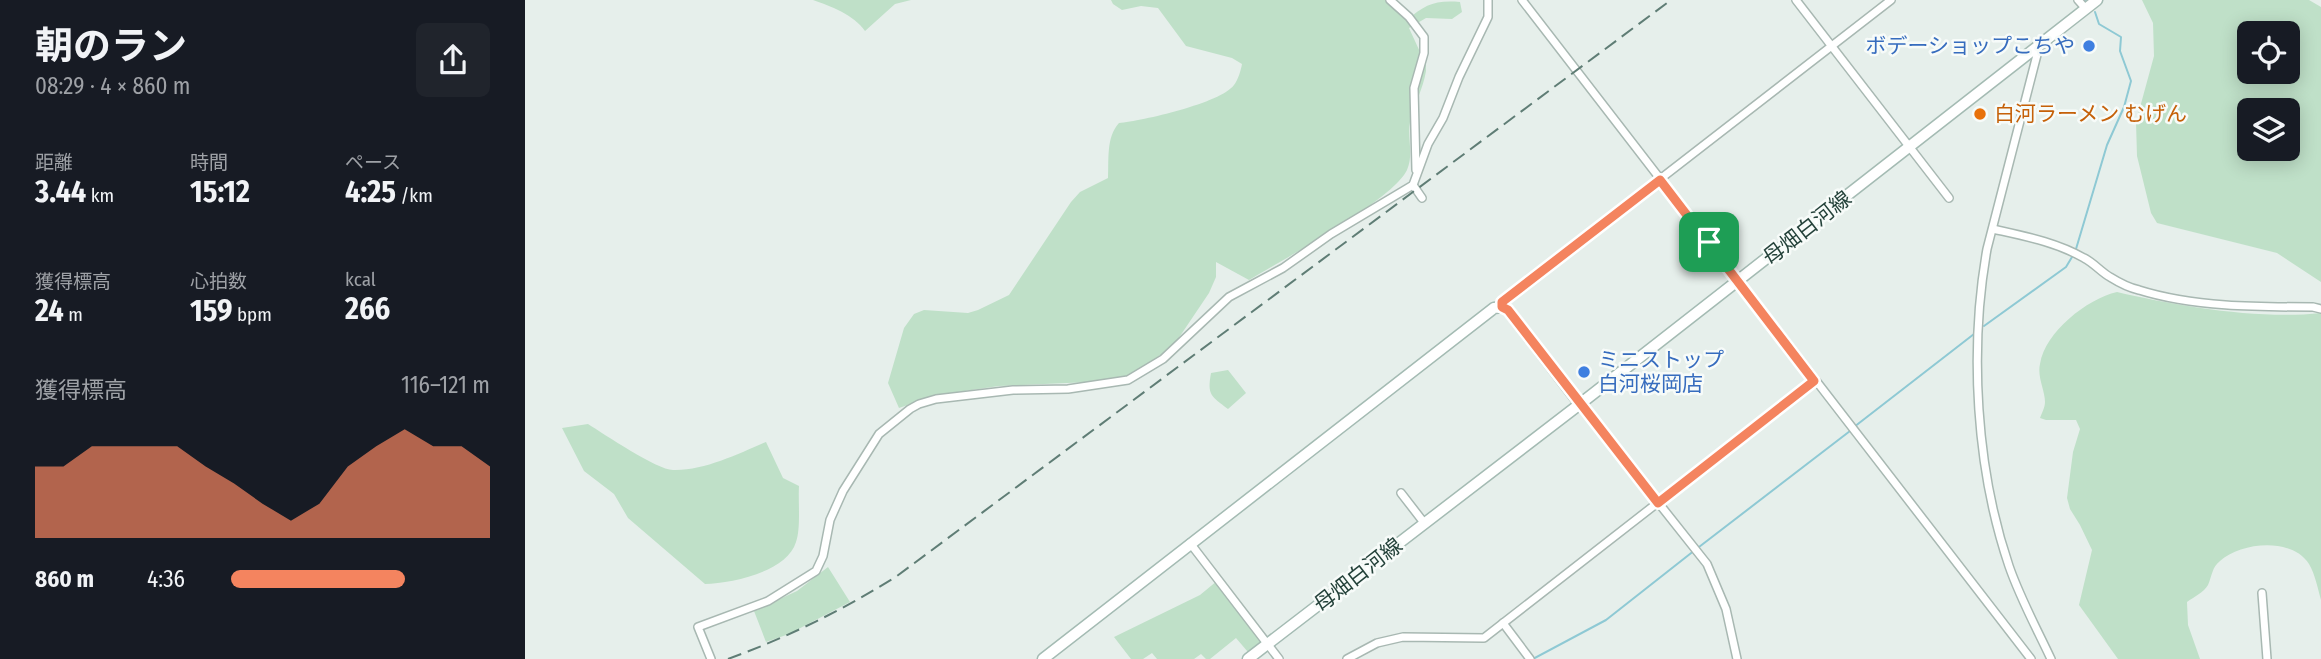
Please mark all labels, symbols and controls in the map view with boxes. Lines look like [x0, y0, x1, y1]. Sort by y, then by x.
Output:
map controls [2237, 21, 2300, 161]
button: locate [2237, 21, 2300, 84]
text: 朝のラン [35, 23, 187, 69]
button: share [416, 23, 490, 97]
place label: ボデーショップこちや [1865, 33, 2075, 59]
marker: ボデーショップこちや [2081, 38, 2097, 54]
text: 08:29 · 4 × 860 m [35, 72, 191, 100]
button: layers [2237, 98, 2300, 161]
place label: 白河ラーメン むげん [1994, 101, 2187, 127]
marker: 白河ラーメン むげん [1972, 106, 1988, 122]
text: 距離 [35, 151, 73, 174]
text: 時間 [190, 151, 228, 174]
text: ペース [345, 151, 401, 174]
text: 3.44 [35, 174, 86, 210]
text: 15:12 [190, 174, 250, 210]
text: 4:25 [345, 174, 396, 210]
text: km [86, 184, 114, 207]
text: /km [396, 184, 433, 207]
street label: 母畑白河線 [1758, 185, 1856, 271]
pin [1679, 212, 1739, 272]
icon: arrive [1690, 223, 1728, 261]
text: kcal [345, 268, 376, 291]
text: 獲得標高 [35, 270, 111, 293]
text: 心拍数 [190, 270, 247, 293]
text: 266 [345, 291, 390, 327]
text: 24 [35, 293, 64, 329]
text: 159 [190, 293, 232, 329]
text: m [64, 303, 83, 326]
text: bpm [232, 303, 272, 326]
place label: ミニストップ 白河桜岡店 [1598, 347, 1724, 397]
marker: ミニストップ 白河桜岡店 [1576, 364, 1592, 380]
text: 116–121 m [401, 371, 490, 399]
text: 獲得標高 [35, 376, 127, 404]
street label: 母畑白河線 [1309, 532, 1407, 618]
text: 860 m [35, 565, 94, 593]
text: 4:36 [147, 565, 185, 593]

